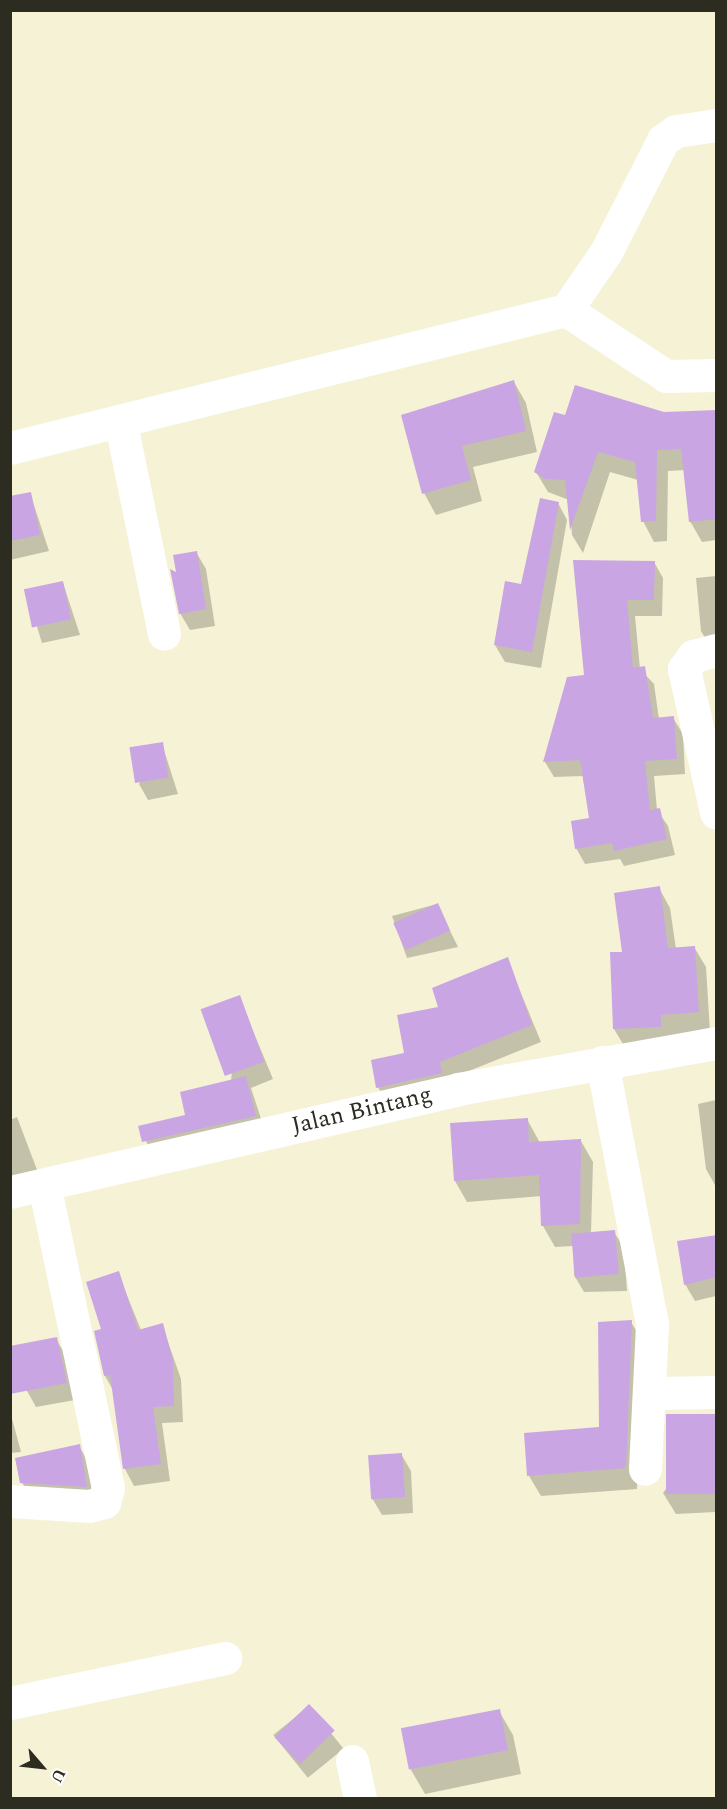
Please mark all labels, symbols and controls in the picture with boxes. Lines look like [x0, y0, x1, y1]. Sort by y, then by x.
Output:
street label: Jalan Bintang [289, 1081, 435, 1141]
north arrow [12, 1737, 72, 1797]
text: U [44, 1764, 72, 1787]

